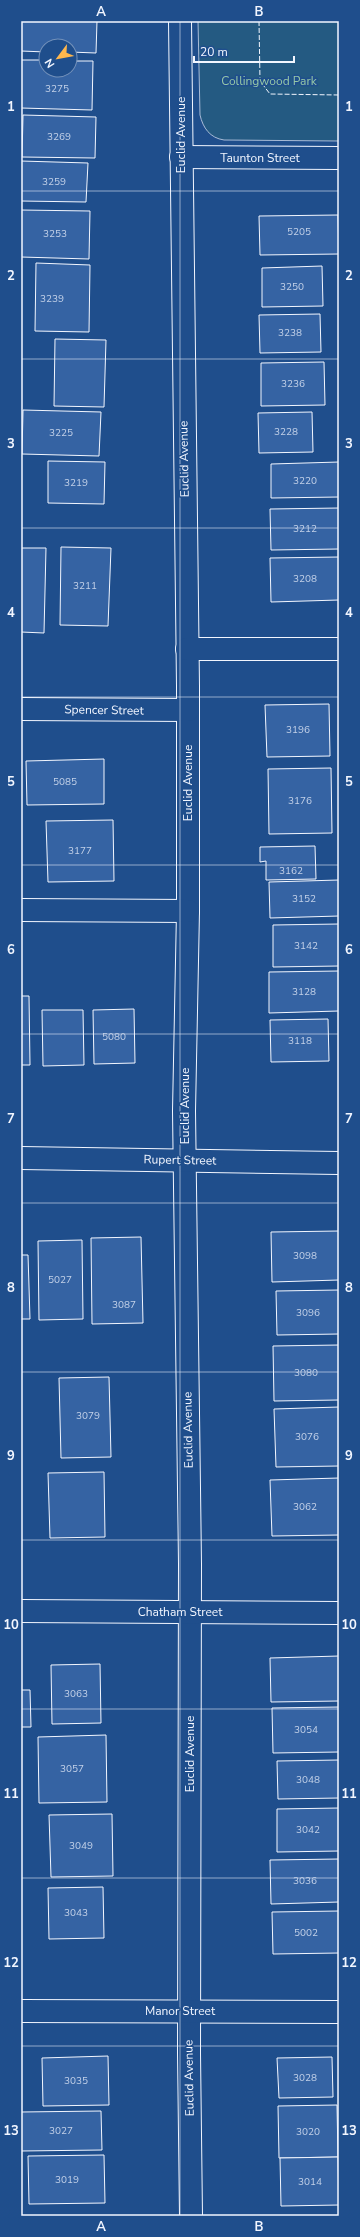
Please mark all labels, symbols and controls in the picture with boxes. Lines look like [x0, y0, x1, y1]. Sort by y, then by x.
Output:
text: A [96, 3, 106, 21]
text: B [255, 3, 264, 21]
north arrow [38, 38, 78, 78]
scale bar [194, 38, 294, 64]
text: 20 m [200, 44, 228, 60]
text: N [41, 56, 58, 71]
park label: Collingwood Park [221, 73, 318, 89]
house number: 3275 [45, 82, 69, 96]
street label: Euclid Avenue [173, 97, 189, 173]
text: 1 [7, 98, 15, 116]
text: 1 [345, 98, 353, 116]
house number: 3269 [47, 130, 71, 144]
street label: Taunton Street [220, 150, 301, 166]
house number: 3259 [42, 175, 66, 189]
house number: 5205 [287, 225, 311, 239]
house number: 3253 [43, 227, 67, 241]
text: 2 [7, 267, 15, 285]
text: 2 [345, 267, 353, 285]
house number: 3250 [280, 280, 304, 294]
house number: 3239 [40, 292, 64, 306]
house number: 3238 [278, 326, 302, 340]
house number: 3236 [281, 377, 305, 391]
street label: Euclid Avenue [175, 421, 193, 497]
house number: 3228 [274, 425, 298, 439]
house number: 3225 [49, 426, 73, 440]
text: 3 [7, 435, 15, 453]
text: 3 [345, 435, 353, 453]
house number: 3220 [293, 474, 317, 488]
house number: 3219 [64, 476, 88, 490]
house number: 3212 [293, 522, 317, 536]
house number: 3208 [293, 572, 317, 586]
house number: 3211 [73, 579, 97, 593]
text: 4 [7, 604, 15, 622]
text: 4 [345, 604, 353, 622]
street label: Spencer Street [64, 701, 145, 719]
house number: 3196 [286, 723, 310, 737]
street label: Euclid Avenue [180, 745, 196, 821]
text: 5 [7, 773, 15, 791]
text: 5 [345, 773, 353, 791]
house number: 5085 [53, 775, 77, 789]
house number: 3176 [288, 794, 312, 808]
house number: 3177 [68, 844, 92, 858]
house number: 3162 [279, 864, 303, 878]
house number: 3152 [292, 892, 316, 906]
house number: 3142 [294, 939, 318, 953]
text: 6 [7, 941, 15, 959]
text: 6 [345, 941, 353, 959]
house number: 3128 [292, 985, 316, 999]
house number: 5080 [102, 1030, 126, 1044]
house number: 3118 [288, 1034, 312, 1048]
street label: Euclid Avenue [177, 1068, 193, 1144]
text: 7 [7, 1110, 15, 1128]
text: 7 [345, 1110, 353, 1128]
street label: Rupert Street [143, 1151, 217, 1169]
house number: 3098 [293, 1249, 317, 1263]
house number: 5027 [48, 1273, 72, 1287]
text: 8 [7, 1279, 15, 1297]
text: 8 [345, 1279, 353, 1297]
house number: 3087 [112, 1298, 136, 1312]
house number: 3096 [296, 1306, 320, 1320]
house number: 3080 [294, 1366, 318, 1380]
street label: Euclid Avenue [179, 1392, 197, 1468]
house number: 3079 [76, 1409, 100, 1423]
house number: 3076 [295, 1430, 319, 1444]
text: 9 [7, 1447, 15, 1465]
text: 9 [345, 1447, 353, 1465]
house number: 3062 [293, 1500, 317, 1514]
street label: Chatham Street [138, 1604, 223, 1620]
text: 10 [3, 1616, 19, 1634]
text: 10 [341, 1616, 357, 1634]
house number: 3063 [64, 1687, 88, 1701]
street label: Euclid Avenue [182, 1716, 198, 1792]
house number: 3054 [294, 1723, 318, 1737]
house number: 3057 [60, 1762, 84, 1776]
house number: 3048 [296, 1773, 320, 1787]
text: 11 [3, 1785, 19, 1803]
text: 11 [341, 1785, 357, 1803]
house number: 3042 [296, 1823, 320, 1837]
house number: 3049 [69, 1839, 93, 1853]
house number: 3036 [293, 1874, 317, 1888]
house number: 3043 [64, 1906, 88, 1920]
house number: 5002 [294, 1926, 318, 1940]
text: 12 [3, 1954, 19, 1972]
text: 12 [341, 1954, 357, 1972]
street label: Manor Street [145, 2003, 216, 2019]
street label: Euclid Avenue [180, 2040, 198, 2116]
house number: 3028 [293, 2071, 317, 2085]
house number: 3035 [64, 2074, 88, 2088]
text: 13 [3, 2122, 19, 2140]
text: 13 [341, 2122, 357, 2140]
house number: 3027 [49, 2124, 73, 2138]
house number: 3020 [296, 2125, 320, 2139]
house number: 3019 [55, 2173, 79, 2187]
house number: 3014 [298, 2175, 322, 2189]
text: A [96, 2218, 106, 2236]
text: B [255, 2218, 264, 2236]

